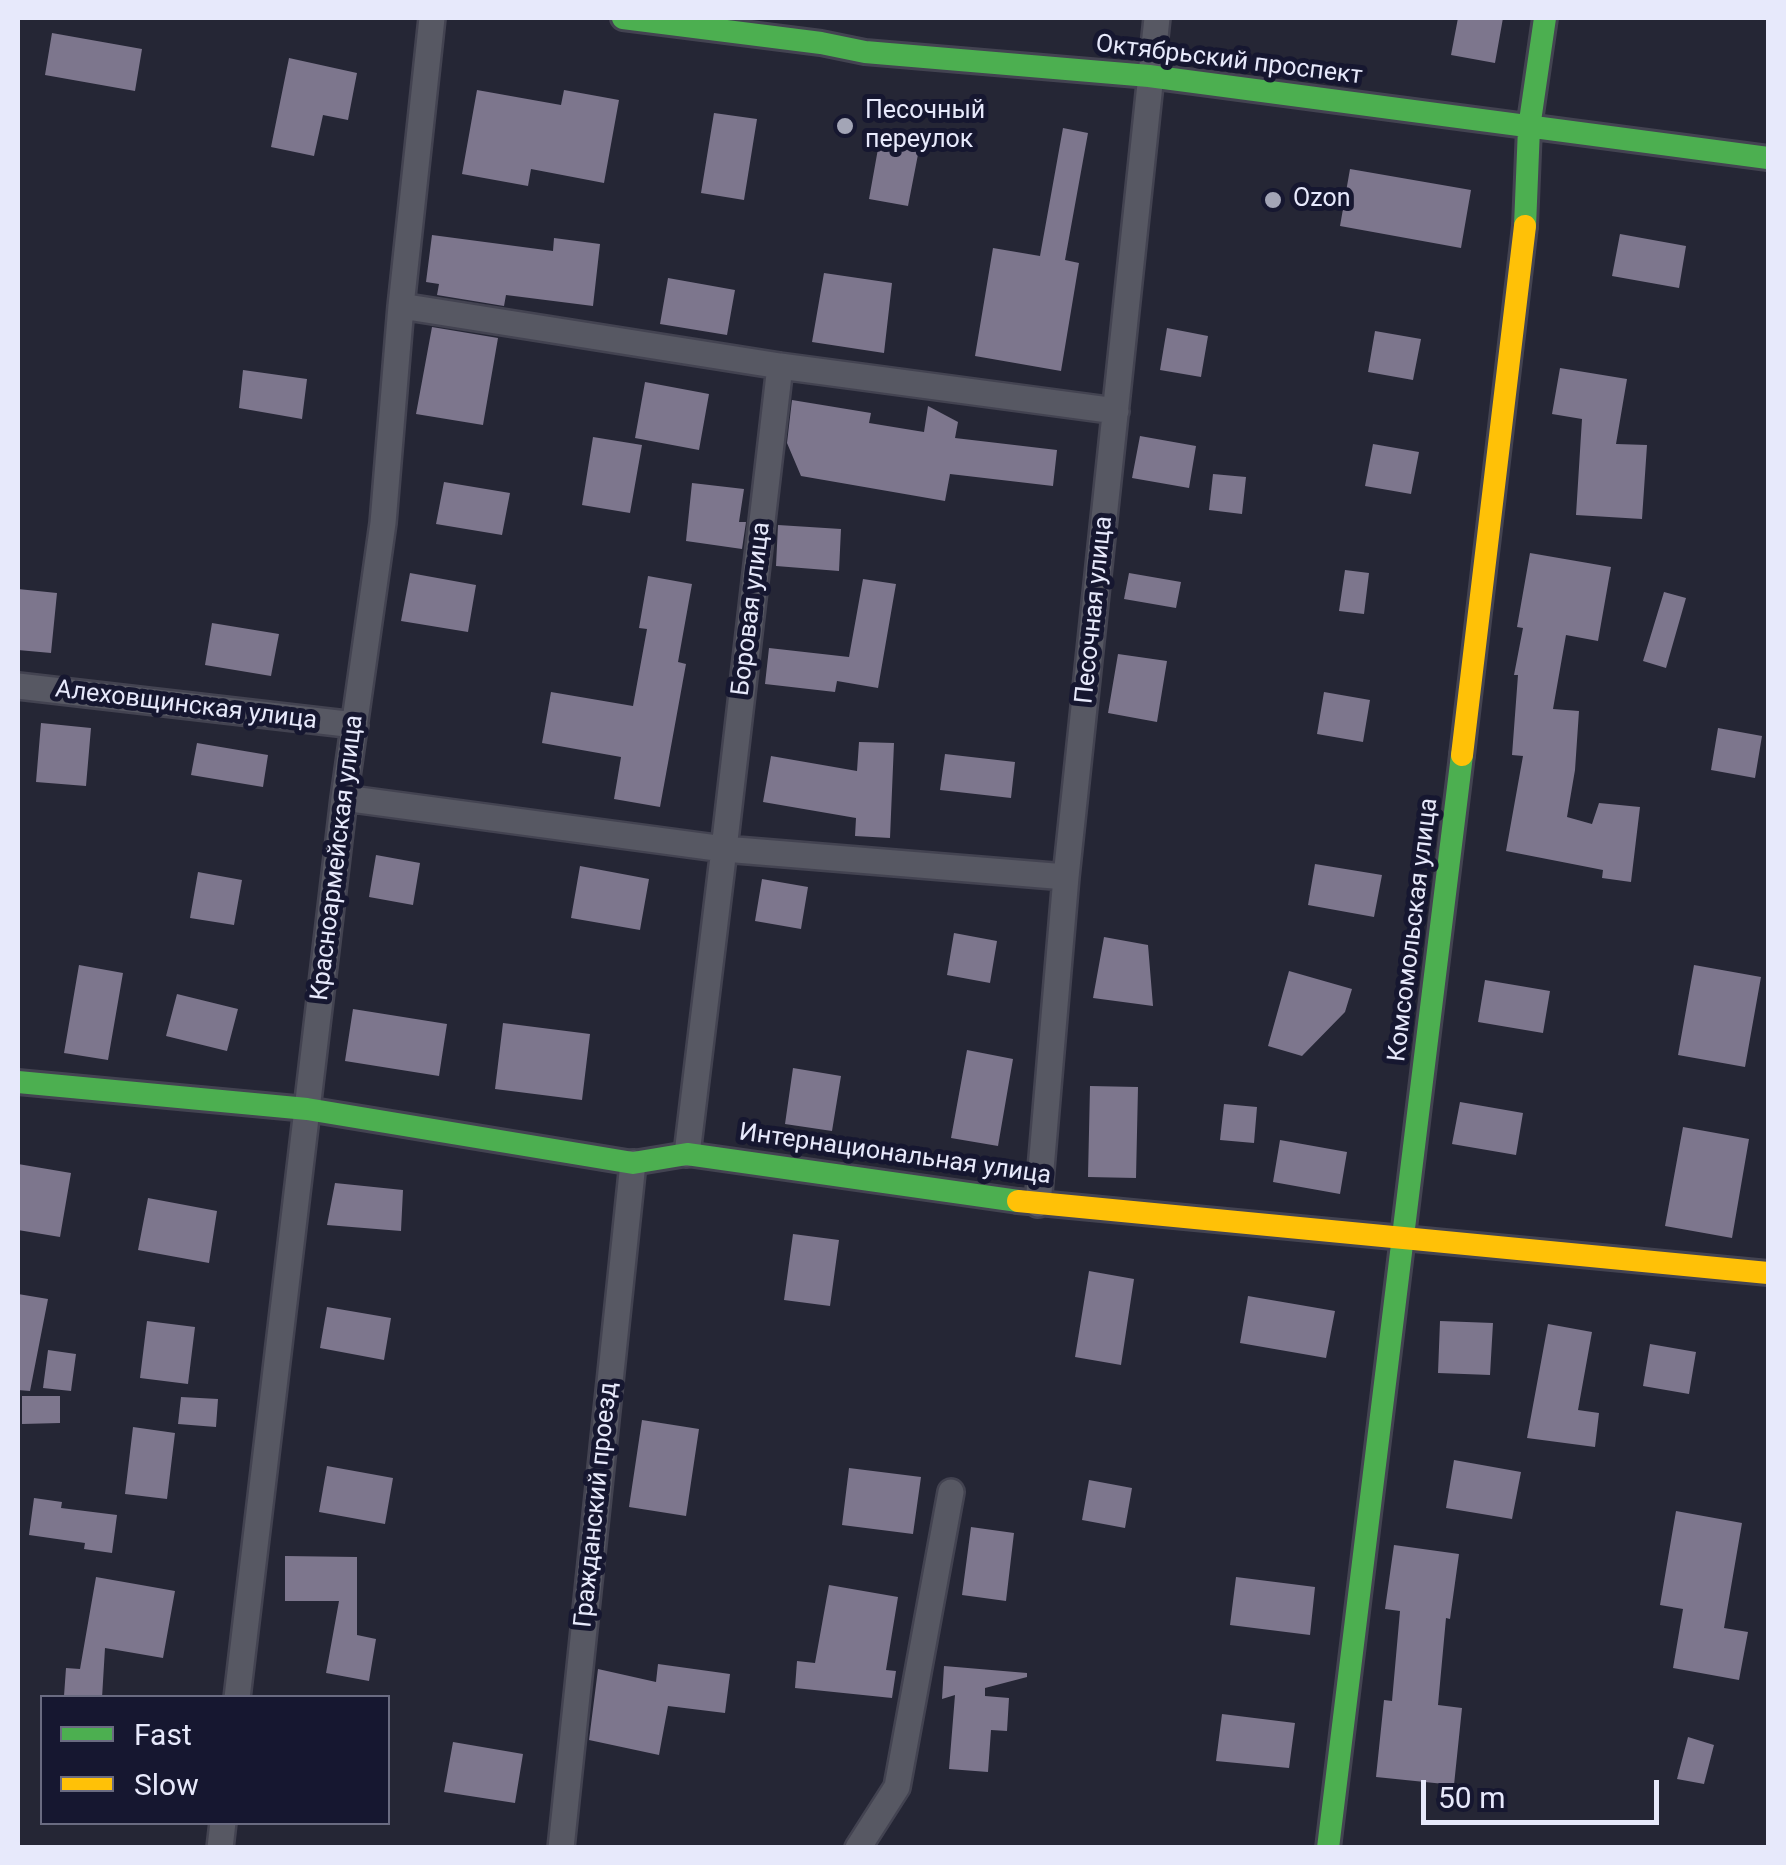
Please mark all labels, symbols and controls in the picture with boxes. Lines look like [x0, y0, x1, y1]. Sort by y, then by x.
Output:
street label: Октябрьский проспект [1094, 30, 1364, 92]
place label: Песочный переулок [865, 97, 985, 156]
marker: Песочный переулок [834, 115, 856, 137]
place label: Ozon [1293, 185, 1350, 215]
marker: Ozon [1262, 189, 1284, 211]
street label: Песочная улица [1070, 515, 1120, 705]
street label: Боровая улица [726, 520, 778, 698]
street label: Алеховщинская улица [54, 675, 318, 737]
street label: Красноармейская улица [306, 713, 370, 1003]
street label: Комсомольская улица [1383, 797, 1445, 1063]
street label: Интернациональная улица [737, 1118, 1053, 1192]
street label: Гражданский проезд [569, 1381, 625, 1629]
legend [40, 1695, 390, 1825]
text: Fast [134, 1717, 192, 1752]
scale bar [1426, 1760, 1664, 1822]
text: Slow [134, 1767, 199, 1802]
text: 50 m [1438, 1780, 1505, 1815]

